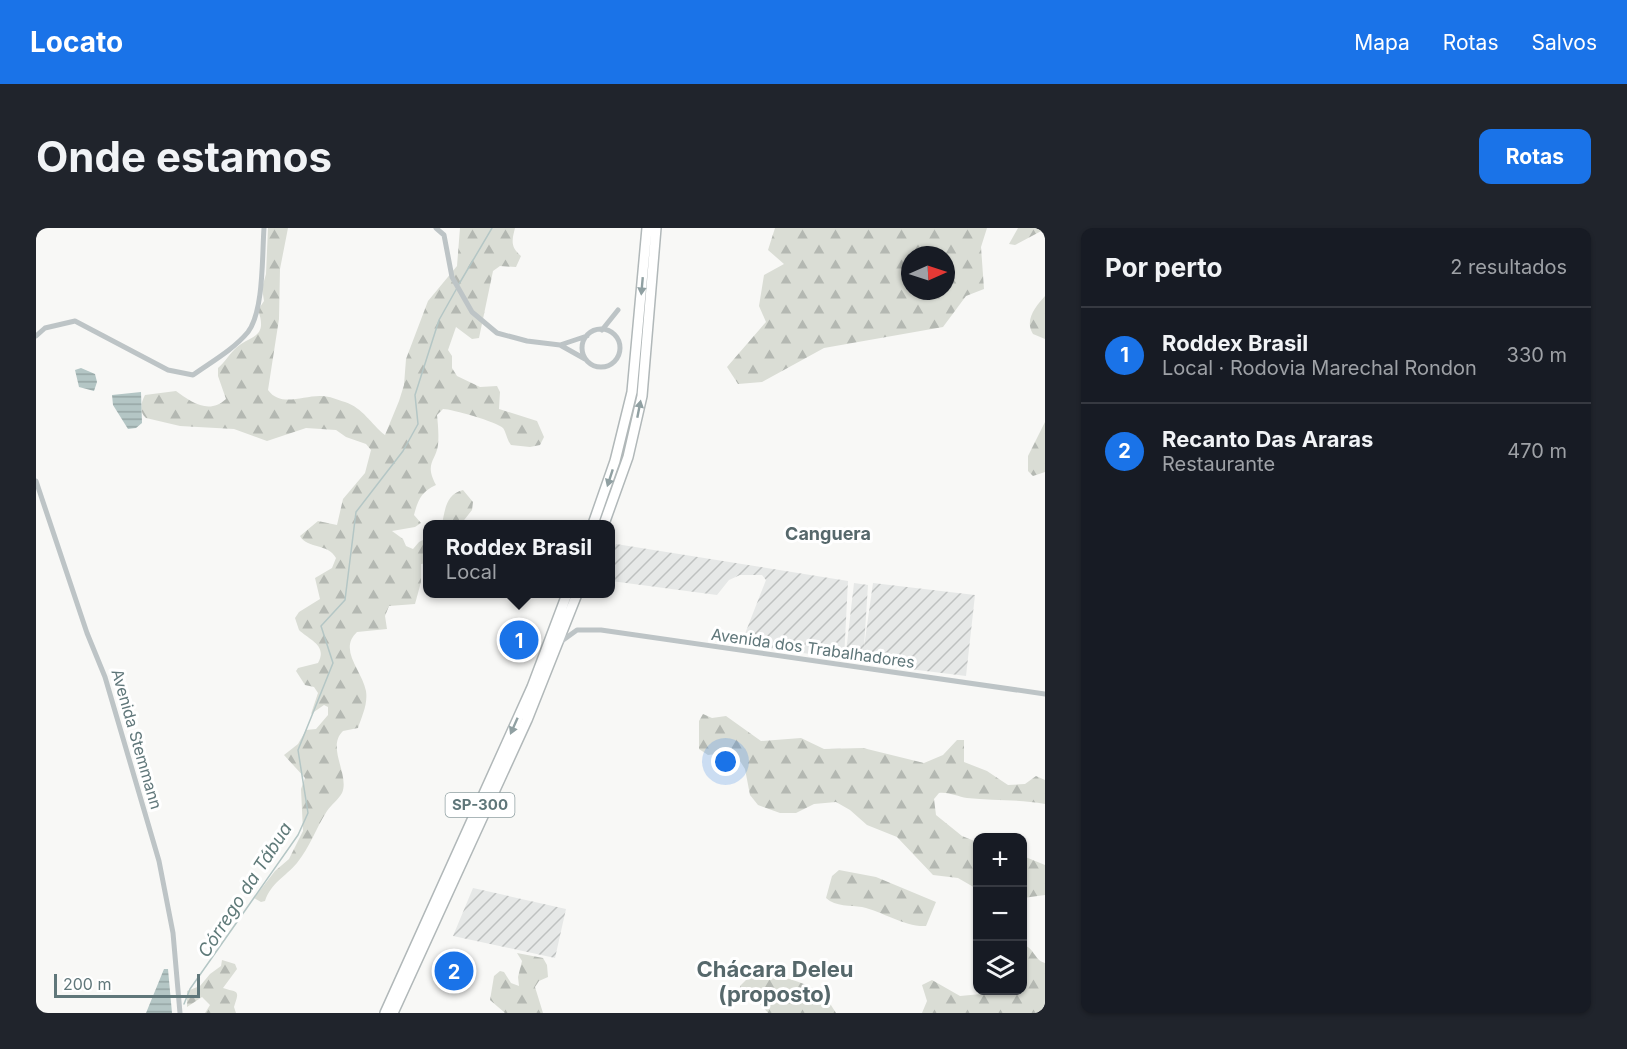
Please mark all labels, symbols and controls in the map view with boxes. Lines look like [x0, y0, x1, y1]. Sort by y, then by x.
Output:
text: Locato [30, 25, 123, 59]
text: Mapa [1354, 30, 1410, 55]
text: Rotas [1443, 30, 1498, 55]
text: Salvos [1531, 30, 1597, 55]
button: Rotas [1479, 129, 1591, 184]
text: Onde estamos [36, 131, 332, 182]
north arrow [901, 246, 955, 300]
text: Por perto [1105, 252, 1223, 283]
text: 2 resultados [1450, 255, 1567, 279]
one-way arrow [637, 277, 647, 296]
text: Roddex Brasil [1162, 330, 1308, 356]
text: 1 [1120, 343, 1129, 367]
text: 330 m [1507, 343, 1567, 367]
text: Local · Rodovia Marechal Rondon [1162, 356, 1477, 380]
one-way arrow [635, 399, 644, 418]
text: Recanto Das Araras [1162, 426, 1373, 452]
text: 2 [1118, 439, 1131, 463]
text: 470 m [1507, 439, 1567, 463]
text: Restaurante [1162, 452, 1275, 476]
one-way arrow [604, 469, 614, 487]
popup [423, 520, 615, 598]
district label: Canguera [785, 523, 871, 544]
text: Roddex Brasil [446, 534, 592, 560]
text: Local [446, 560, 497, 584]
pin: 1 [500, 618, 538, 662]
street label: Avenida dos Trabalhadores [710, 624, 916, 672]
street label: Avenida Stemmann [107, 666, 167, 812]
one-way arrow [510, 717, 519, 734]
your location [711, 747, 740, 776]
road number: SP-300 [446, 793, 514, 817]
water label: Córrego da Tábua [193, 819, 296, 961]
map controls [973, 833, 1027, 995]
button: + [973, 833, 1027, 887]
button: − [973, 887, 1027, 941]
button: layers [973, 941, 1027, 995]
pin: 2 [434, 948, 474, 994]
district label: Chácara Deleu (proposto) [696, 956, 854, 1007]
scale bar [54, 971, 200, 998]
text: 200 m [63, 974, 111, 994]

